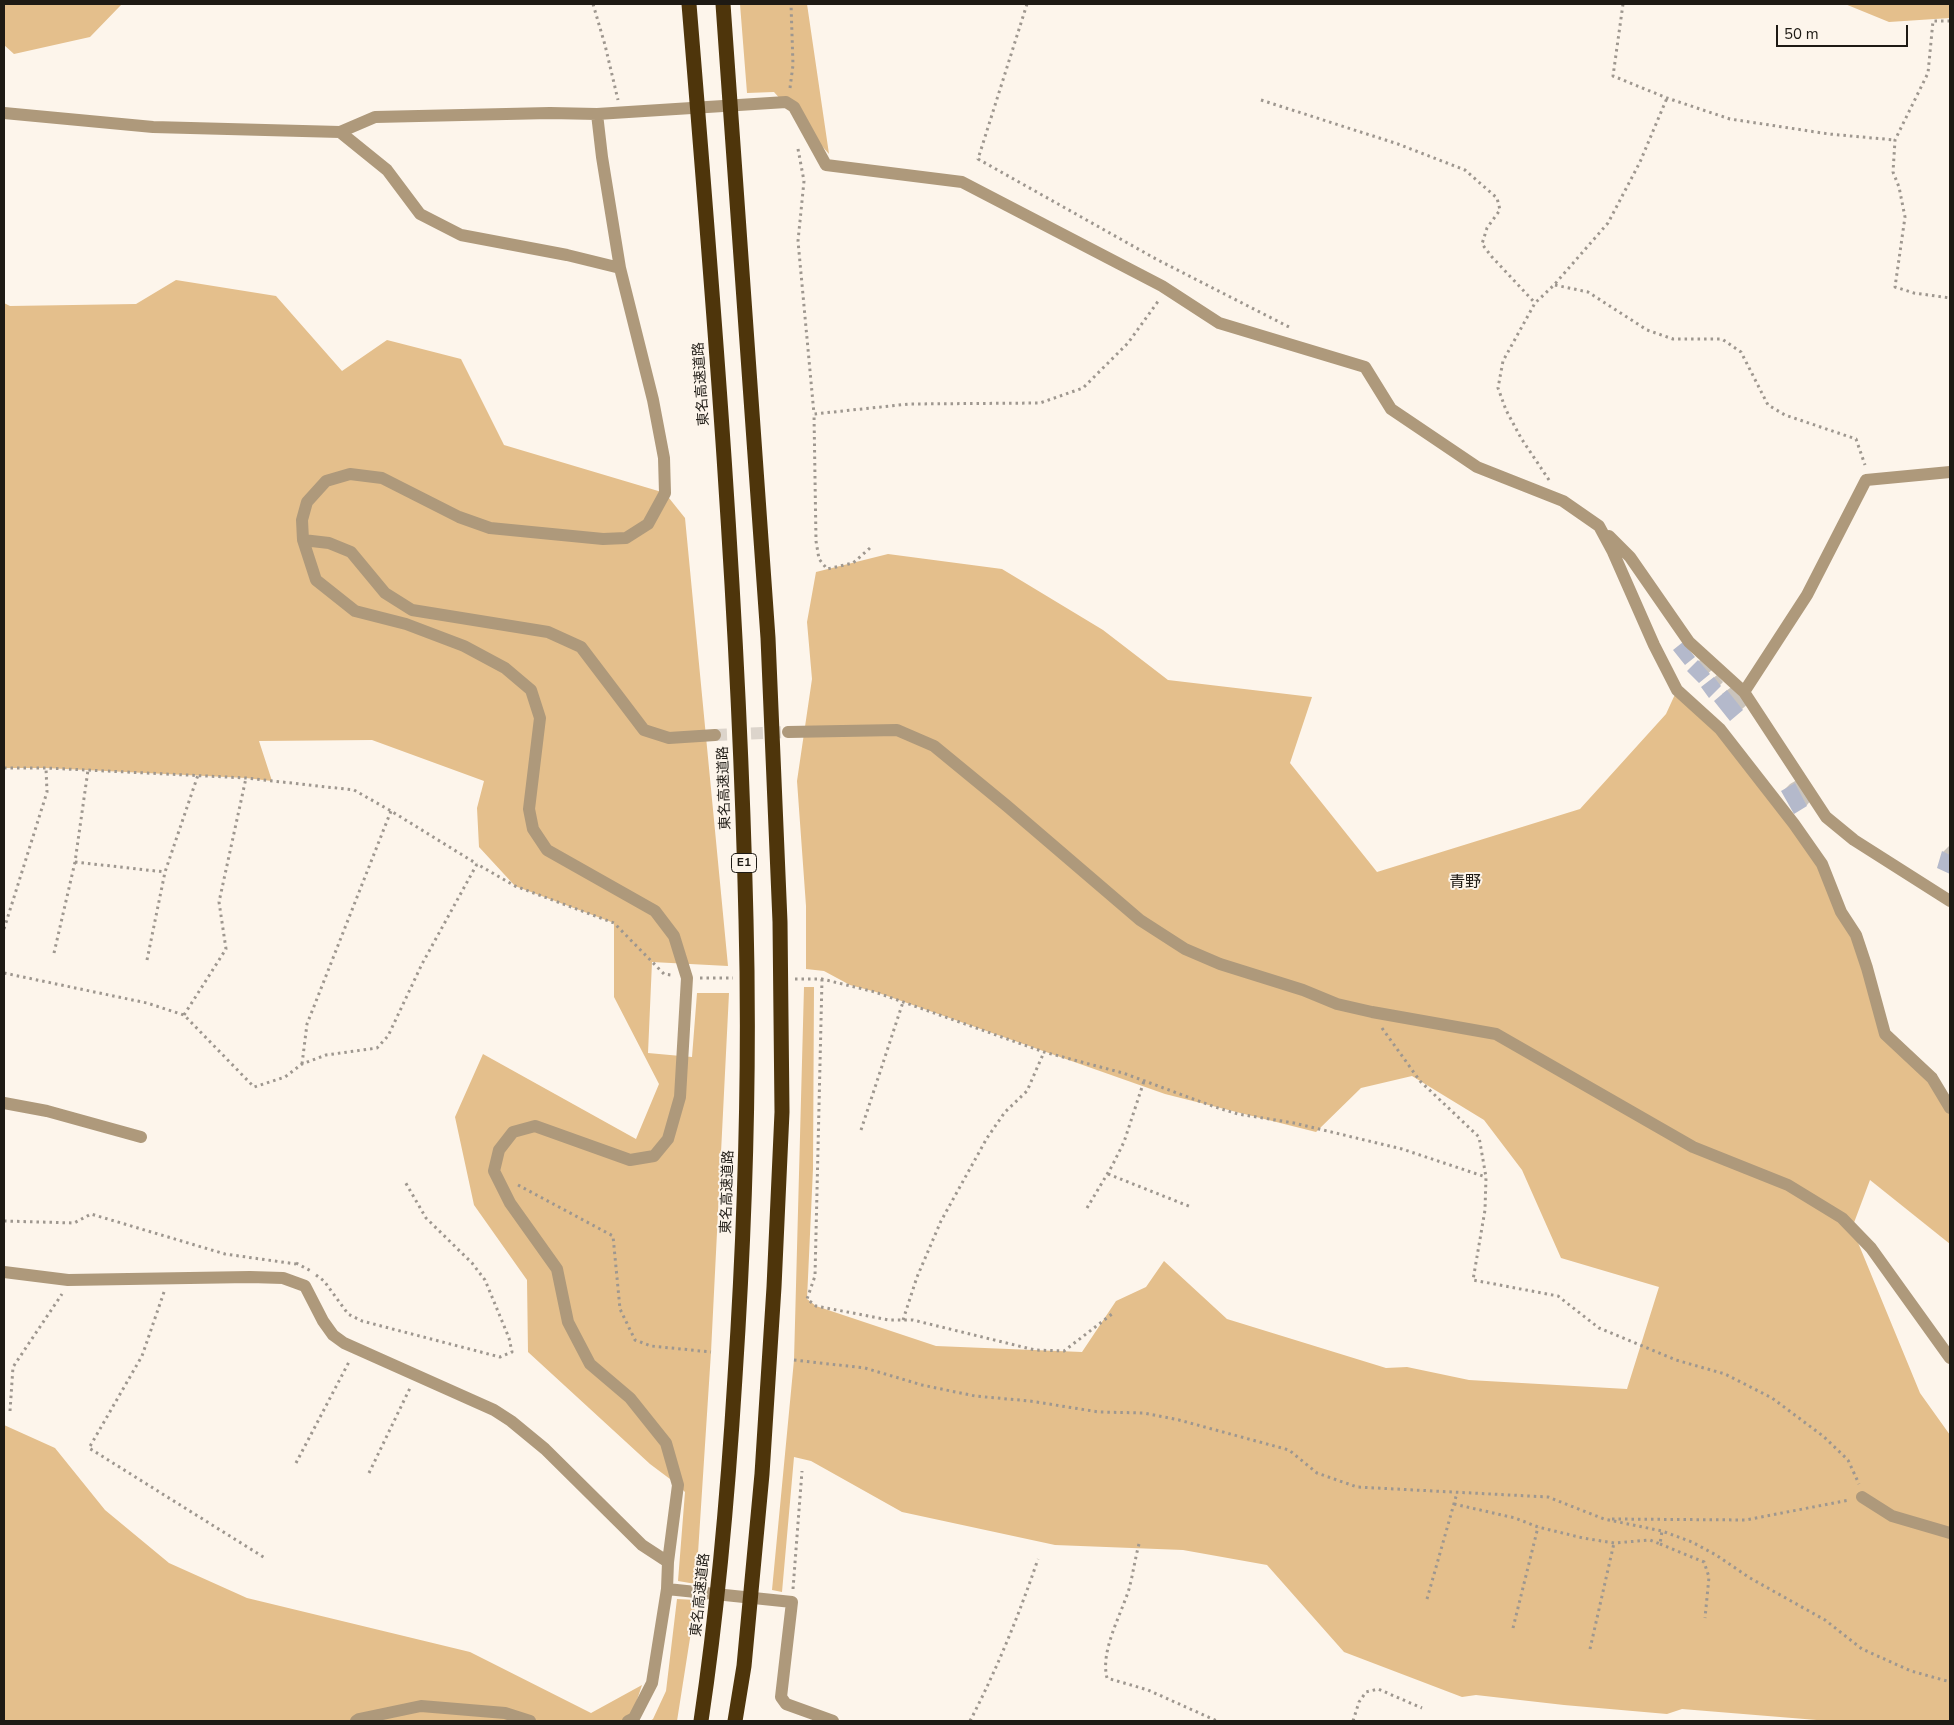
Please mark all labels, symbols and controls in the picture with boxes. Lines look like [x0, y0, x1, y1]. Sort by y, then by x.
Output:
scale bar [1779, 15, 1912, 47]
text: 50 m [1784, 24, 1819, 44]
street label: 東名高速道路 [691, 342, 713, 426]
street label: 東名高速道路 [715, 746, 735, 830]
road number: E1 [732, 854, 756, 872]
district label: 青野 [1449, 873, 1481, 893]
street label: 東名高速道路 [718, 1150, 738, 1234]
street label: 東名高速道路 [688, 1552, 714, 1638]

